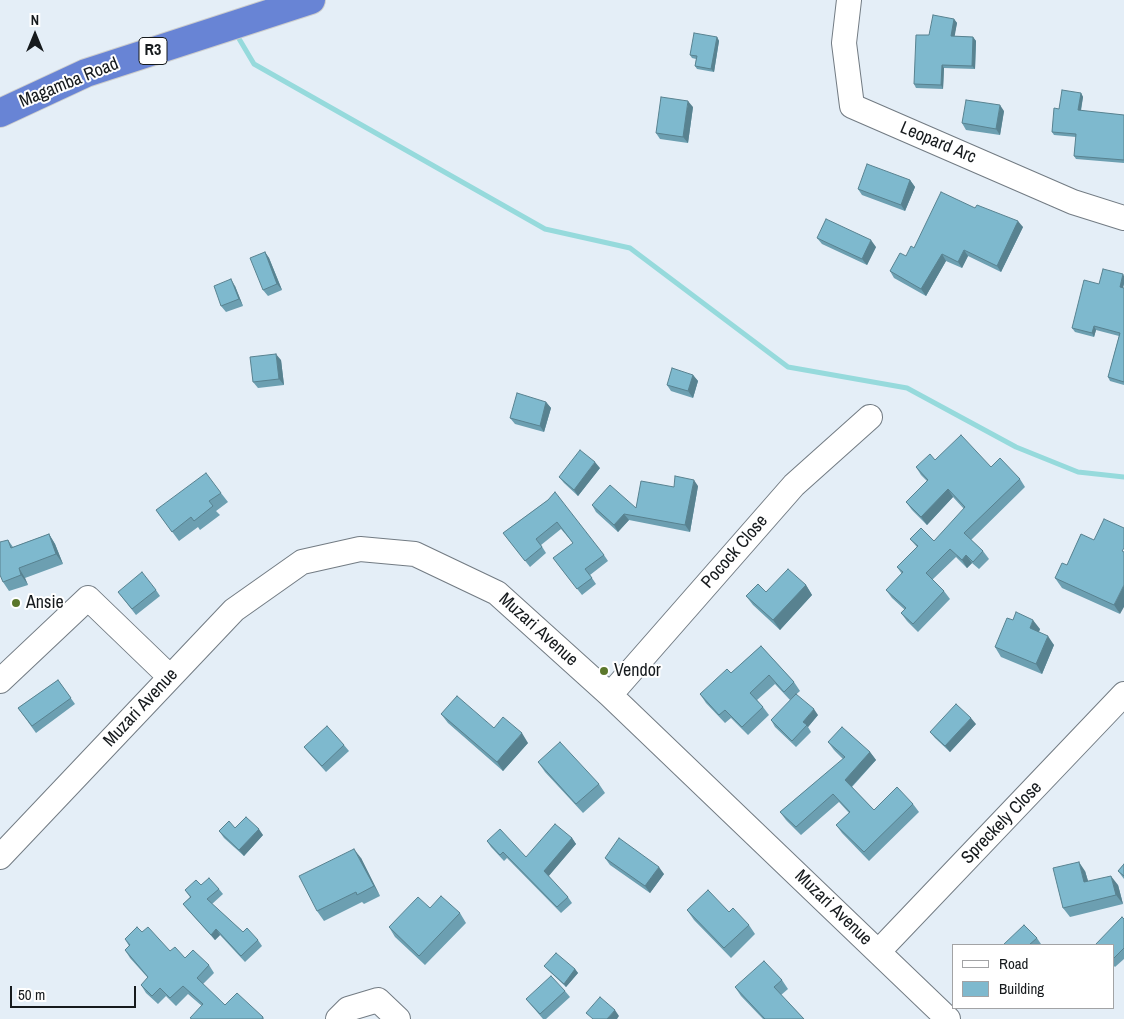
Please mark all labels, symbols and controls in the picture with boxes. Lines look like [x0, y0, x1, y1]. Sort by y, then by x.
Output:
north arrow [10, 10, 60, 60]
text: N [31, 11, 39, 29]
road number: R3 [139, 37, 167, 64]
street label: Magamba Road [16, 53, 122, 113]
street label: Leopard Arc [897, 117, 979, 169]
street label: Pocock Close [697, 511, 773, 593]
street label: Muzari Avenue [494, 589, 582, 671]
place label: Ansie [26, 592, 64, 614]
marker: Ansie [10, 597, 22, 609]
place label: Vendor [614, 660, 661, 682]
street label: Muzari Avenue [99, 664, 183, 752]
marker: Vendor [598, 665, 610, 677]
street label: Spreckely Close [957, 777, 1047, 869]
street label: Muzari Avenue [790, 866, 876, 950]
legend [952, 944, 1114, 1009]
text: Road [999, 953, 1028, 974]
scale bar [12, 976, 139, 1008]
text: Building [999, 978, 1044, 999]
text: 50 m [18, 984, 45, 1005]

